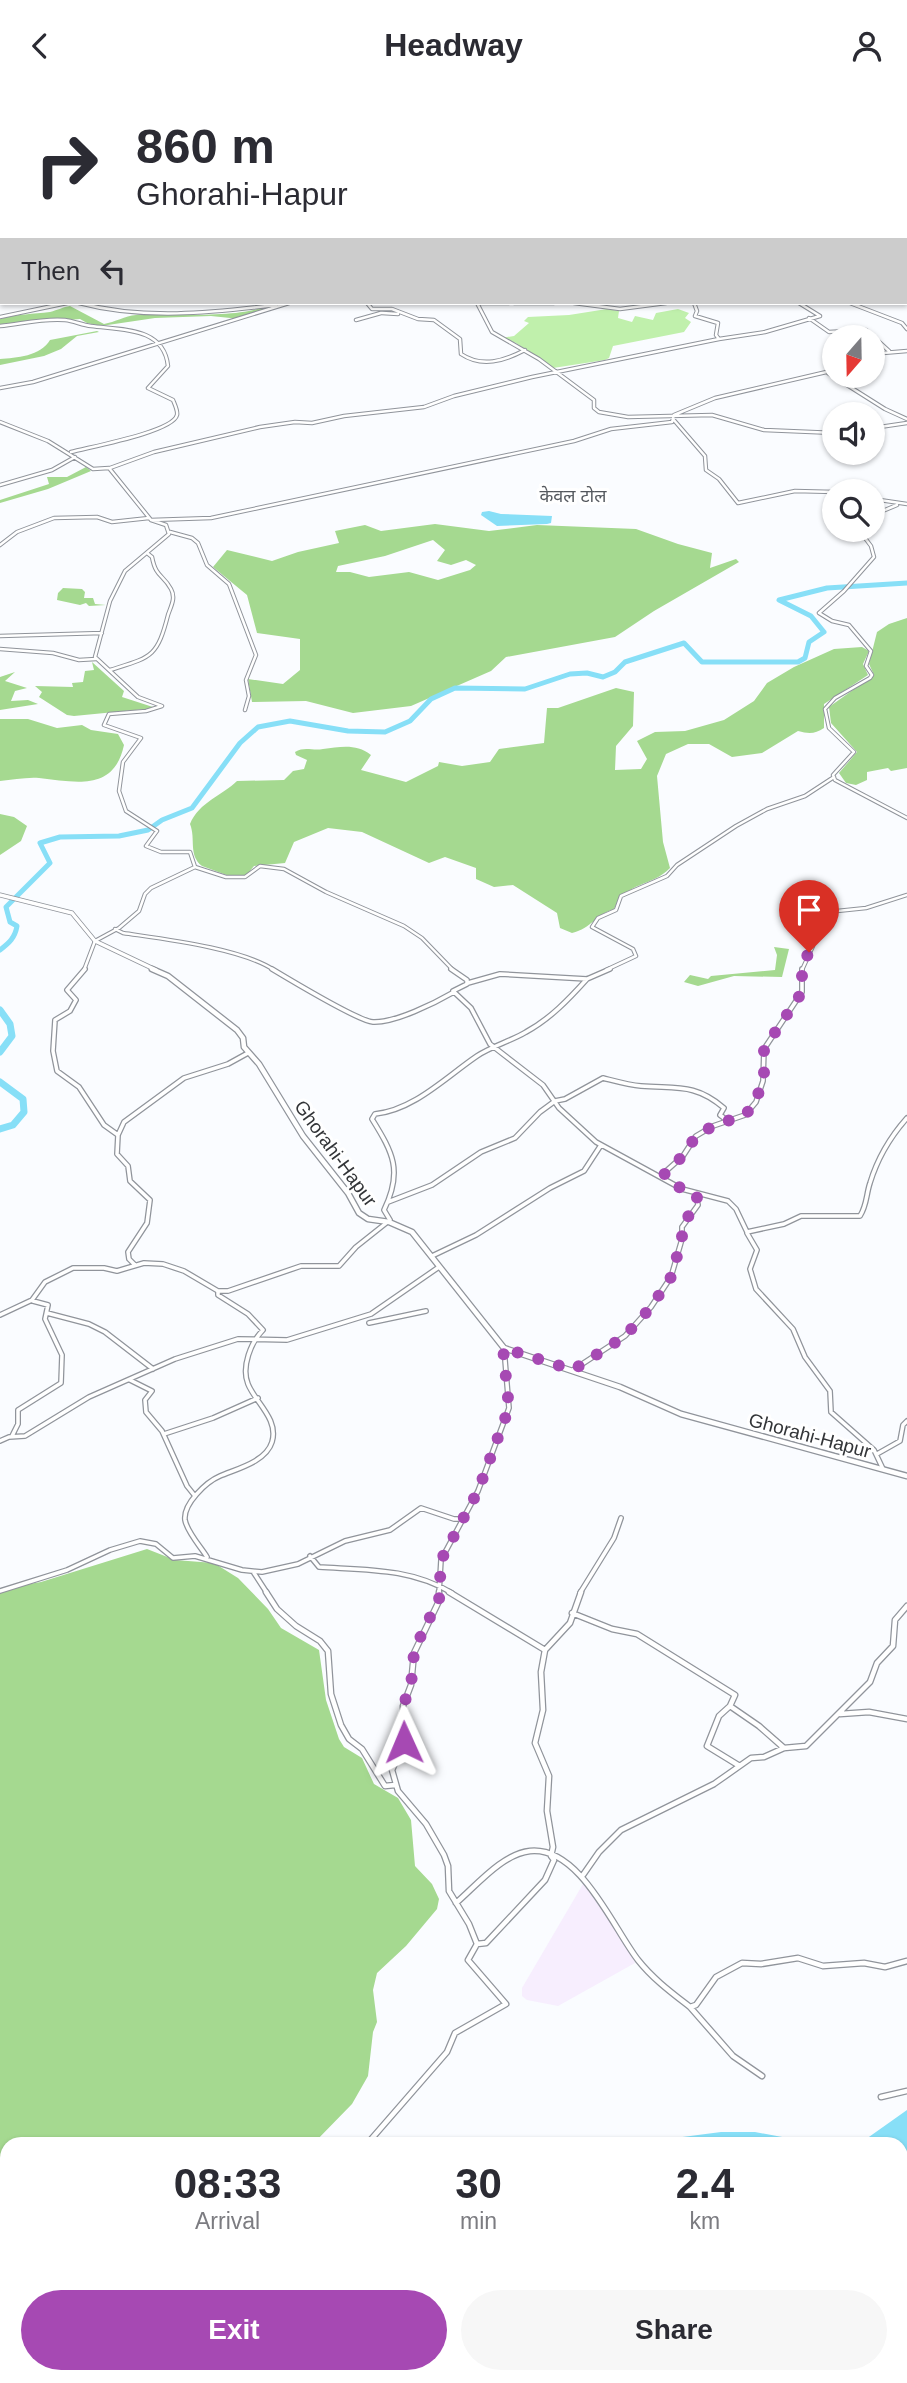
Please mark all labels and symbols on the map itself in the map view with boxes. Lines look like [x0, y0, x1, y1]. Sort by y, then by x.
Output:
north arrow [822, 325, 886, 389]
district label: केवल टोल [540, 485, 607, 506]
pin [779, 880, 839, 952]
street label: Ghorahi-Hapur [290, 1096, 381, 1211]
street label: Ghorahi-Hapur [746, 1409, 874, 1462]
position arrow [367, 1705, 441, 1779]

